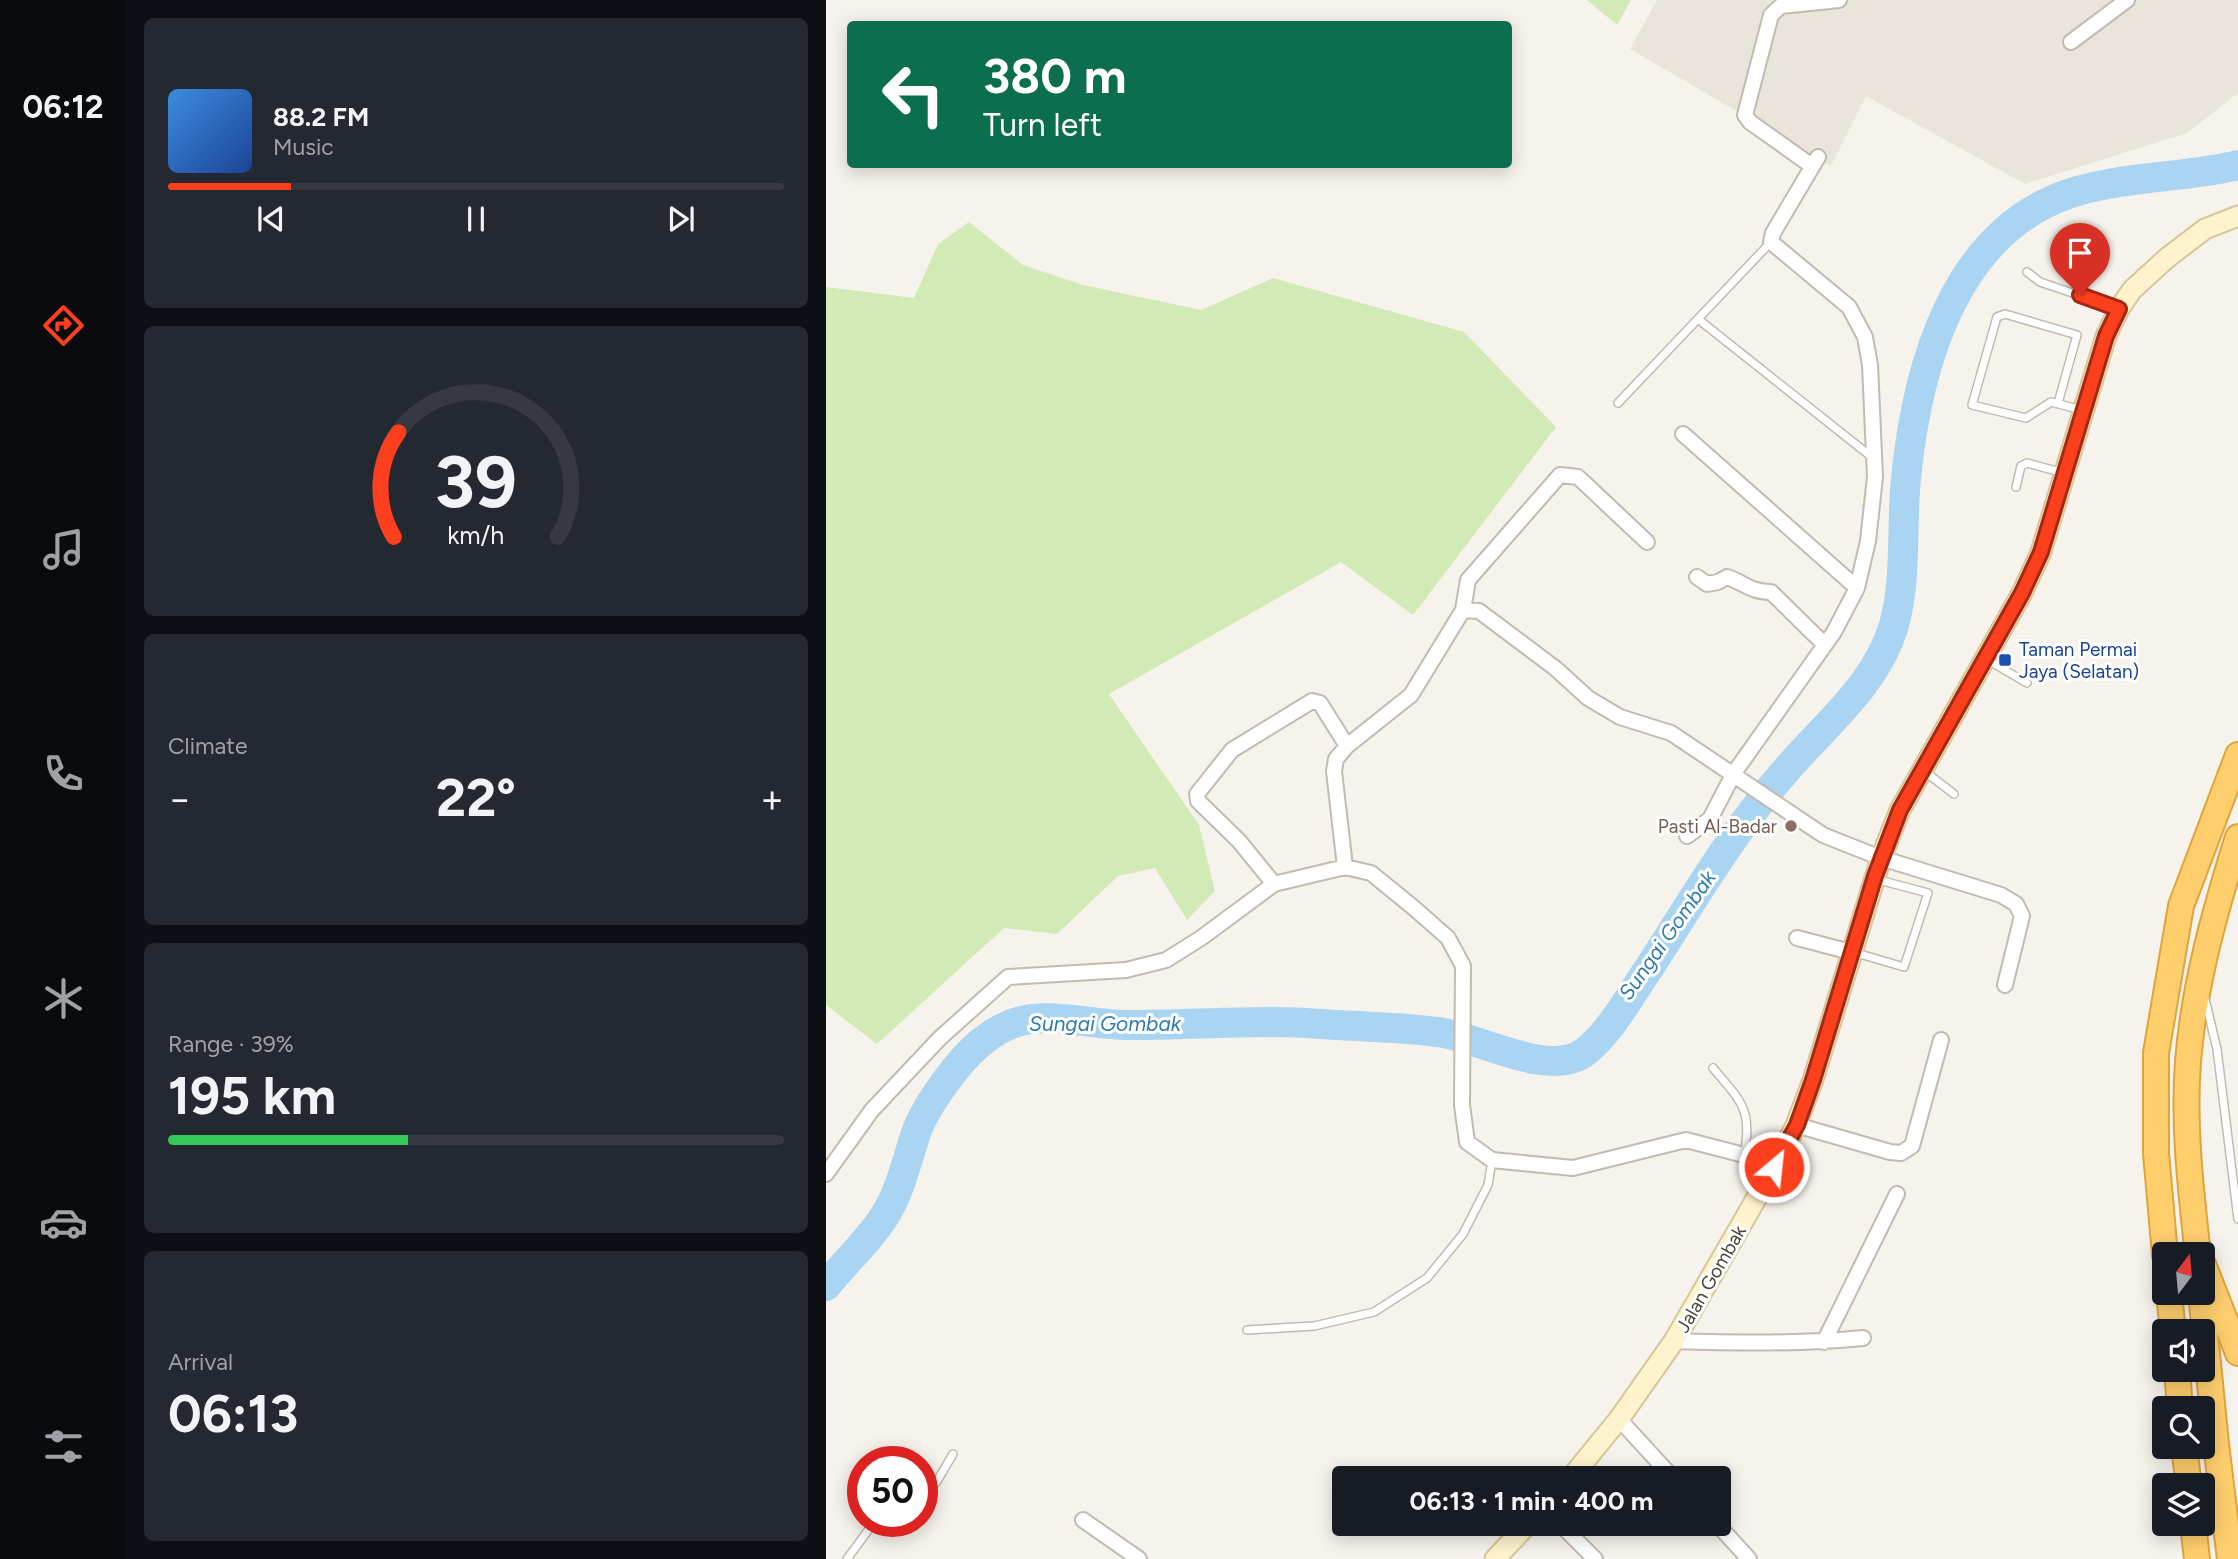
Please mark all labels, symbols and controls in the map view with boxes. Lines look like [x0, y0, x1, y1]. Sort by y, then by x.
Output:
text: 380 m [983, 46, 1126, 105]
icon: left [868, 49, 959, 140]
text: 06:12 [23, 88, 103, 126]
text: 88.2 FM [273, 101, 369, 133]
text: Turn left [983, 106, 1102, 144]
text: Music [273, 133, 334, 161]
icon: previous [252, 200, 290, 238]
icon: pause [457, 200, 495, 238]
icon: next [662, 200, 700, 238]
pin [2050, 223, 2110, 295]
icon: arrive [2061, 234, 2099, 272]
icon: directions [39, 301, 88, 350]
text: 39 [435, 439, 517, 526]
text: km/h [447, 520, 505, 550]
icon: music [39, 525, 88, 574]
place label: Taman Permai Jaya (Selatan) [2019, 638, 2139, 683]
marker: Taman Permai Jaya (Selatan) [1997, 652, 2013, 668]
text: Climate [168, 732, 247, 760]
icon: phone [39, 749, 88, 798]
text: 22° [436, 767, 516, 829]
text: − [168, 776, 192, 822]
text: + [760, 776, 784, 822]
place label: Pasti Al-Badar [1658, 815, 1778, 838]
marker: Pasti Al-Badar [1783, 818, 1799, 834]
water label: Sungai Gombak [1613, 865, 1721, 1004]
icon: climate [39, 974, 88, 1023]
water label: Sungai Gombak [1029, 1011, 1182, 1036]
text: Range · 39% [168, 1030, 294, 1058]
text: 195 km [168, 1065, 336, 1127]
position arrow [1737, 1130, 1811, 1204]
icon: car [39, 1198, 88, 1247]
street label: Jalan Gombak [1671, 1220, 1751, 1337]
north arrow [2152, 1242, 2216, 1306]
map controls [2152, 1242, 2215, 1536]
button: sound [2152, 1319, 2215, 1382]
text: Arrival [168, 1348, 233, 1376]
text: 06:13 [168, 1383, 298, 1445]
button: search [2152, 1396, 2215, 1459]
icon: filters [39, 1422, 88, 1471]
speed limit sign: 50 [847, 1446, 938, 1537]
button: layers [2152, 1473, 2215, 1536]
text: 06:13 · 1 min · 400 m [1410, 1485, 1653, 1517]

